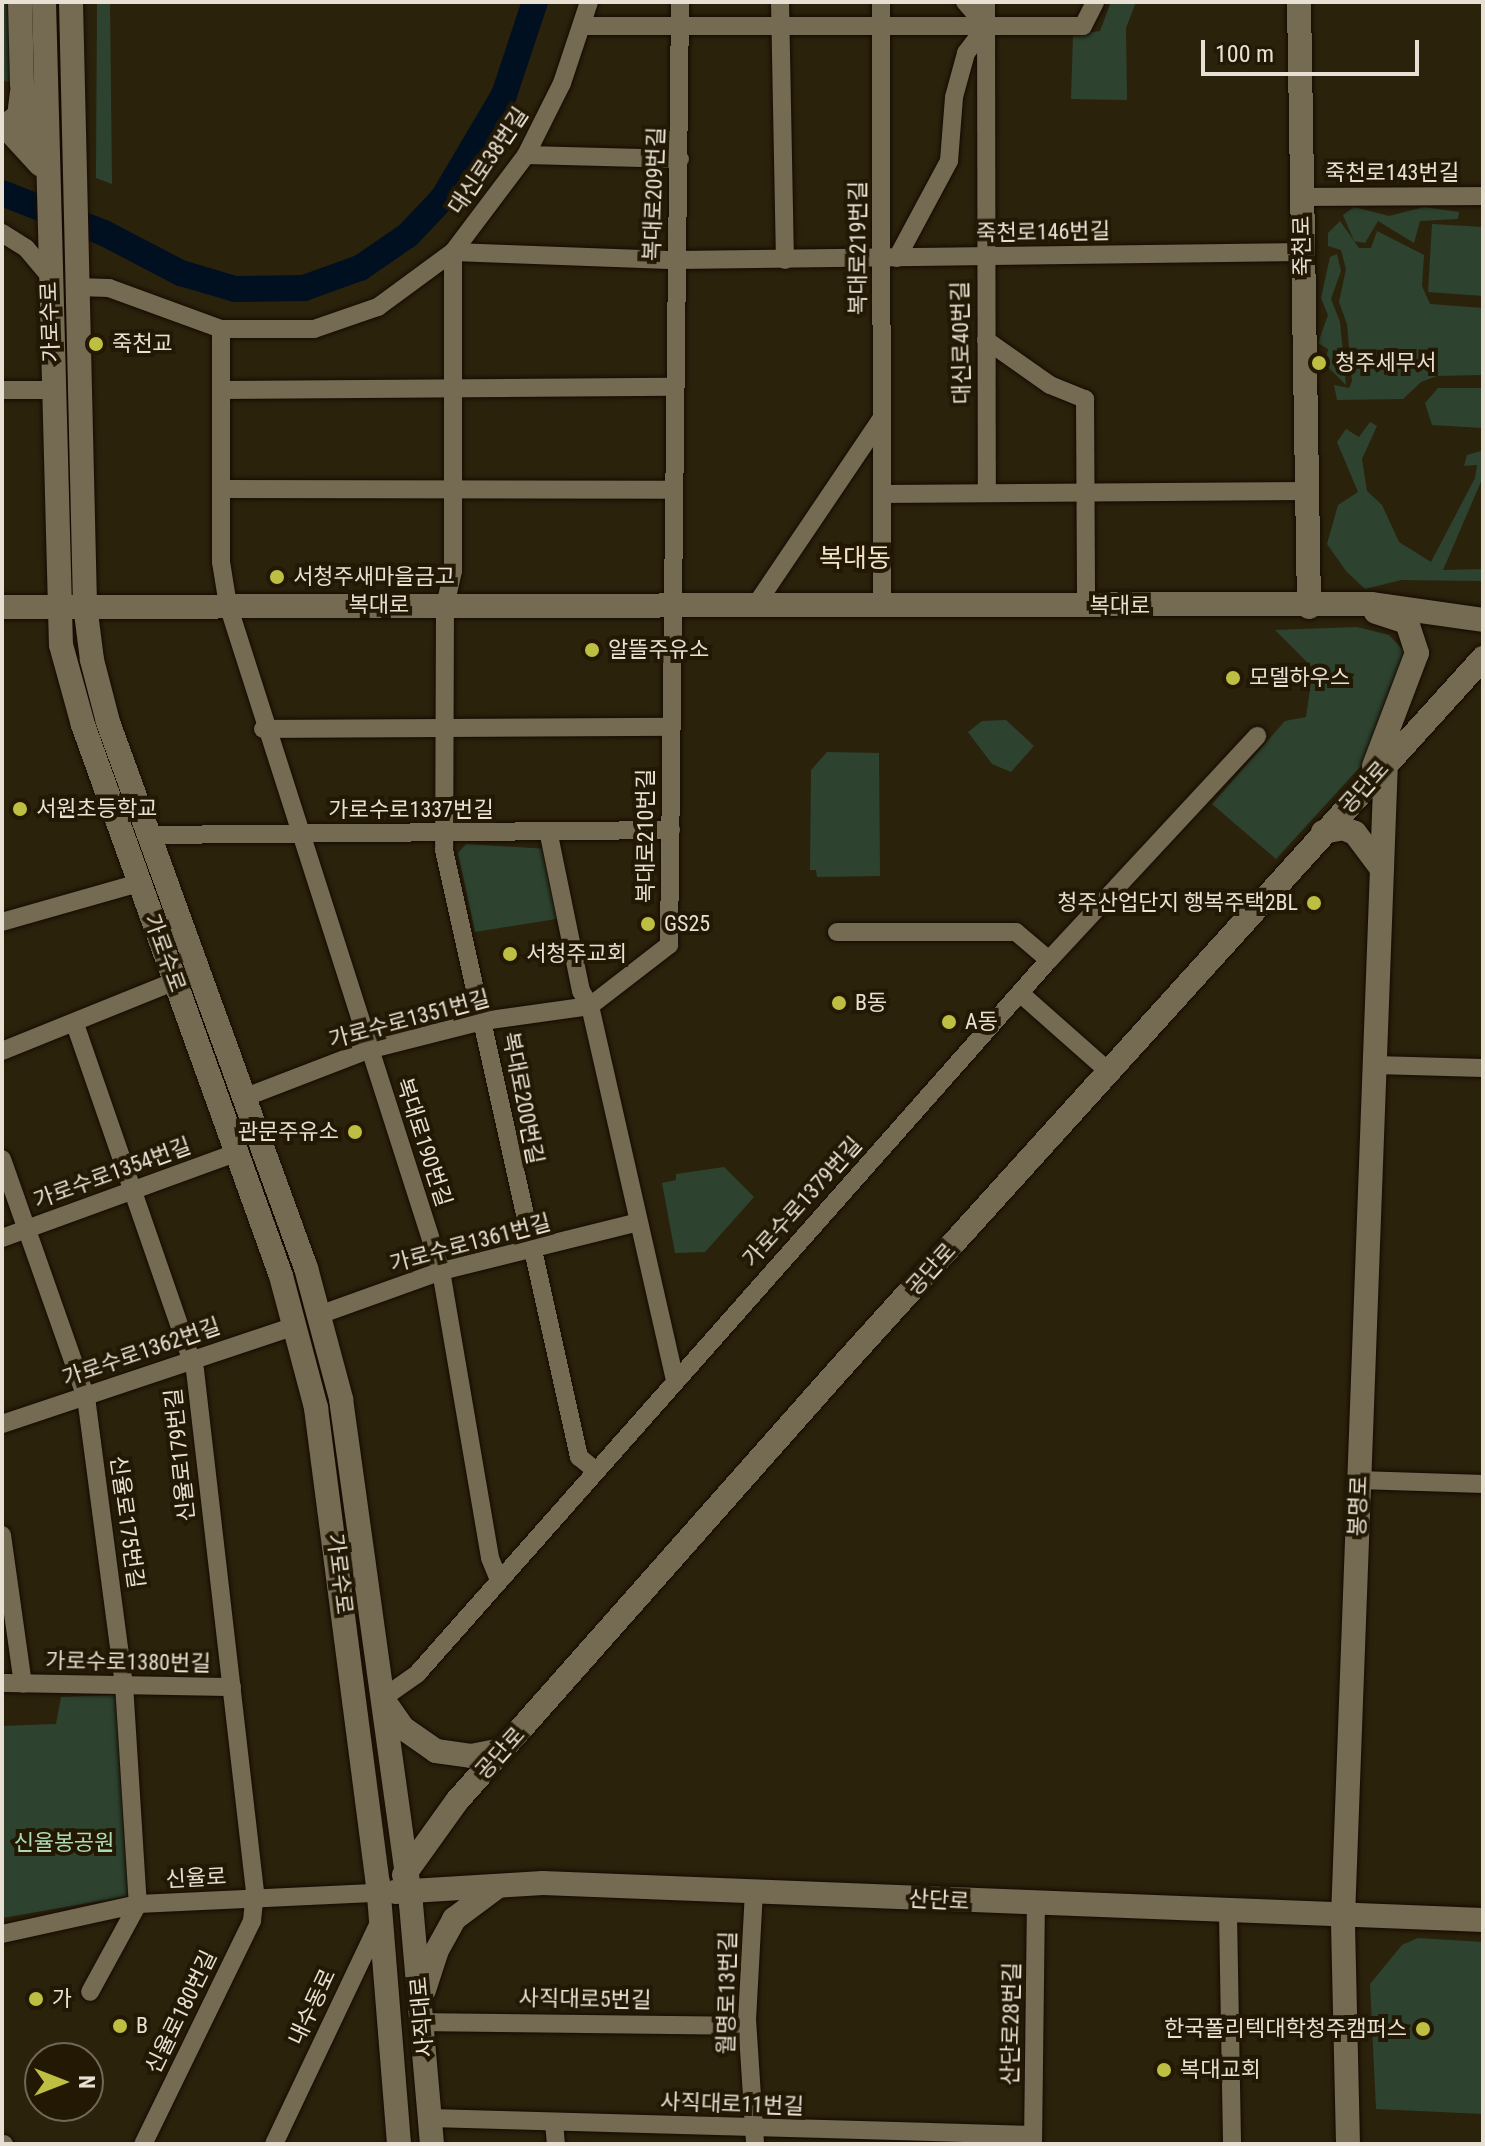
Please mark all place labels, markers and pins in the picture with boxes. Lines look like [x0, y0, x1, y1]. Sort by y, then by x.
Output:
place label: 죽천교 [112, 331, 173, 357]
marker: 죽천교 [87, 335, 105, 353]
place label: 청주세무서 [1335, 350, 1436, 376]
marker: 청주세무서 [1310, 354, 1328, 372]
place label: 서청주새마을금고 [293, 564, 455, 590]
marker: 서청주새마을금고 [268, 568, 286, 586]
place label: 알뜰주유소 [608, 637, 709, 663]
marker: 알뜰주유소 [583, 641, 601, 659]
place label: 모델하우스 [1249, 665, 1350, 691]
marker: 모델하우스 [1224, 669, 1242, 687]
place label: 서원초등학교 [36, 796, 157, 822]
marker: 서원초등학교 [11, 800, 29, 818]
place label: 청주산업단지 행복주택2BL [1057, 890, 1298, 916]
marker: 청주산업단지 행복주택2BL [1305, 894, 1323, 912]
place label: GS25 [664, 911, 710, 937]
marker: GS25 [639, 915, 657, 933]
place label: 서청주교회 [526, 941, 627, 967]
marker: 서청주교회 [501, 945, 519, 963]
place label: B동 [855, 990, 887, 1016]
marker: B동 [830, 994, 848, 1012]
place label: A동 [965, 1009, 998, 1035]
marker: A동 [940, 1013, 958, 1031]
place label: 관문주유소 [238, 1119, 339, 1145]
marker: 관문주유소 [346, 1123, 364, 1141]
place label: 가 [52, 1986, 72, 2012]
marker: 가 [27, 1990, 45, 2008]
place label: B [136, 2013, 148, 2039]
place label: 한국폴리텍대학청주캠퍼스 [1164, 2016, 1407, 2042]
marker: B [111, 2017, 129, 2035]
marker: 한국폴리텍대학청주캠퍼스 [1414, 2020, 1432, 2038]
place label: 복대교회 [1180, 2057, 1261, 2083]
marker: 복대교회 [1155, 2061, 1173, 2079]

